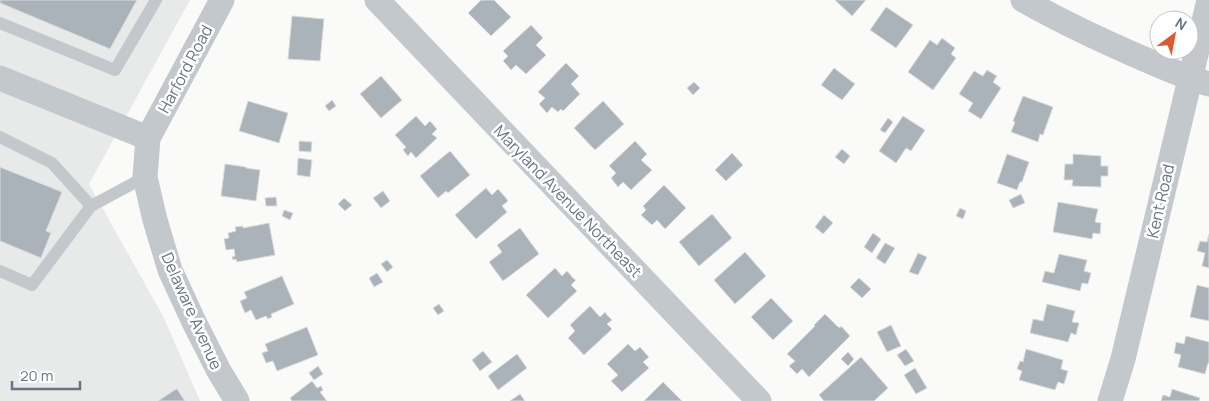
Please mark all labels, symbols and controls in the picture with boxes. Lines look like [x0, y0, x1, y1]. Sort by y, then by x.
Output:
north arrow [1149, 10, 1199, 60]
text: N [1172, 13, 1190, 34]
street label: Harford Road [153, 21, 217, 117]
street label: Maryland Avenue Northeast [489, 120, 647, 282]
street label: Kent Road [1141, 162, 1179, 240]
street label: Delaware Avenue [156, 249, 228, 373]
scale bar [12, 358, 80, 390]
text: 20 m [20, 365, 53, 386]

